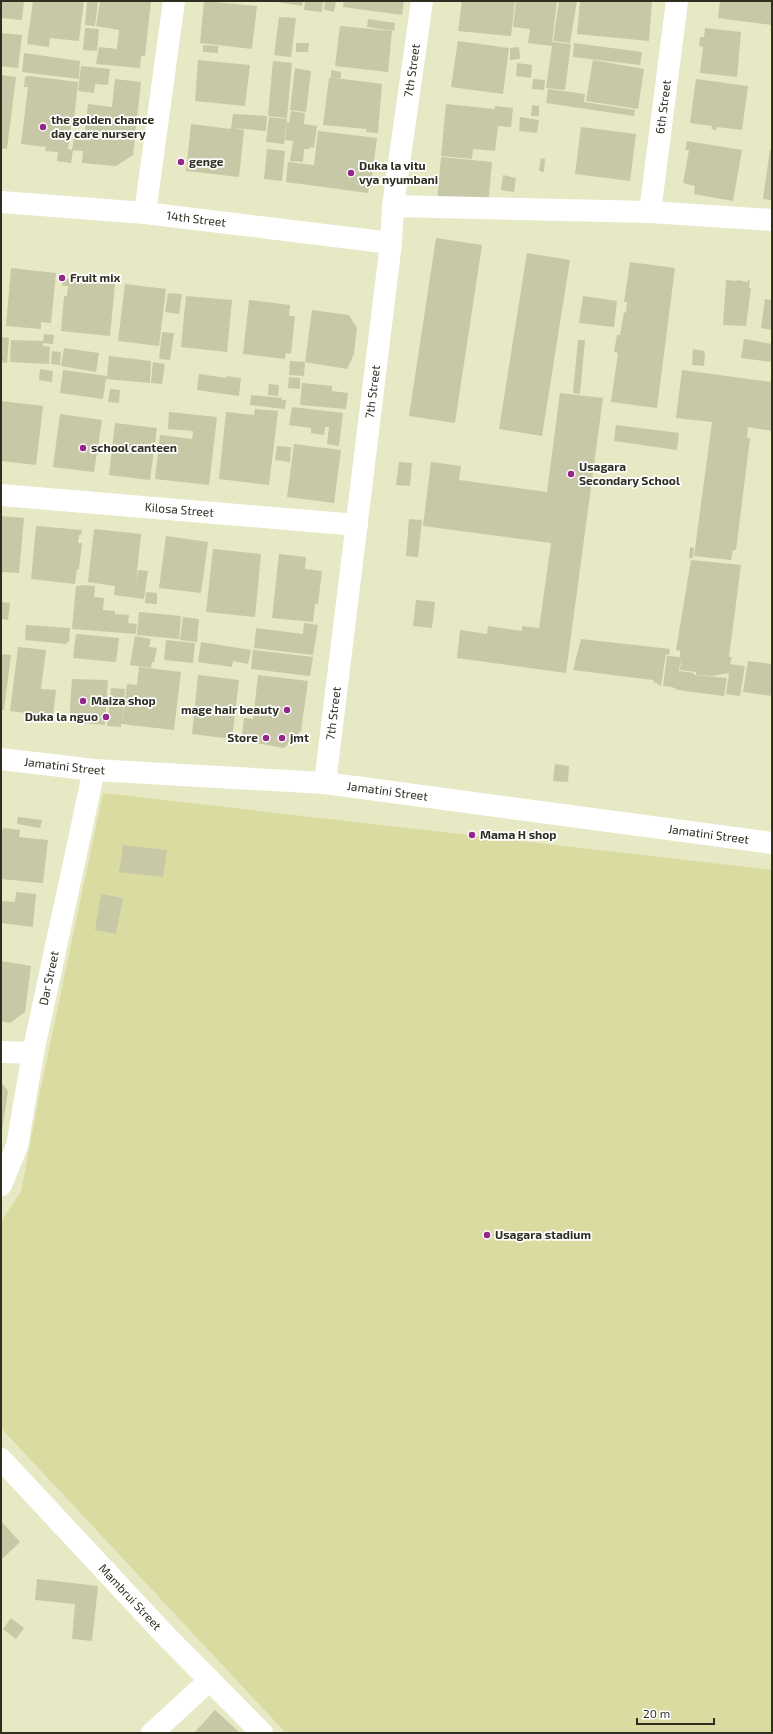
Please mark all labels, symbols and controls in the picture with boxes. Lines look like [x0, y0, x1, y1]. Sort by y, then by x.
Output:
street label: 7th Street [400, 42, 422, 98]
street label: 6th Street [652, 78, 673, 135]
place label: the golden chance day care nursery [51, 112, 155, 141]
marker: the golden chance day care nursery [38, 122, 48, 132]
place label: genge [189, 154, 224, 168]
marker: genge [176, 157, 186, 167]
place label: Duka la vitu vya nyumbani [359, 158, 438, 187]
marker: Duka la vitu vya nyumbani [346, 168, 356, 178]
street label: 14th Street [166, 208, 227, 229]
place label: Fruit mix [70, 270, 120, 284]
marker: Fruit mix [57, 273, 67, 283]
street label: 7th Street [362, 364, 382, 419]
place label: school canteen [91, 440, 177, 454]
marker: school canteen [78, 443, 88, 453]
place label: Usagara Secondary School [579, 459, 680, 488]
marker: Usagara Secondary School [566, 469, 576, 479]
street label: Kilosa Street [144, 499, 215, 519]
street label: 7th Street [322, 685, 343, 741]
place label: Maiza shop [91, 693, 156, 707]
marker: Maiza shop [78, 696, 88, 706]
place label: mage hair beauty [181, 702, 279, 717]
marker: mage hair beauty [282, 705, 292, 715]
place label: Duka la nguo [25, 709, 98, 723]
marker: Duka la nguo [101, 712, 111, 722]
place label: Store [227, 730, 258, 744]
place label: jmt [290, 730, 309, 745]
marker: Store [261, 733, 271, 743]
marker: jmt [277, 733, 287, 743]
street label: Jamatini Street [23, 754, 106, 777]
street label: Jamatini Street [346, 778, 429, 803]
street label: Jamatini Street [667, 821, 750, 846]
place label: Mama H shop [480, 827, 557, 841]
marker: Mama H shop [467, 830, 477, 840]
street label: Dar Street [35, 949, 61, 1006]
place label: Usagara stadium [495, 1227, 591, 1241]
marker: Usagara stadium [482, 1230, 492, 1240]
street label: Mambrui Street [96, 1561, 165, 1633]
scale bar [637, 1700, 714, 1726]
text: 20 m [643, 1706, 670, 1720]

